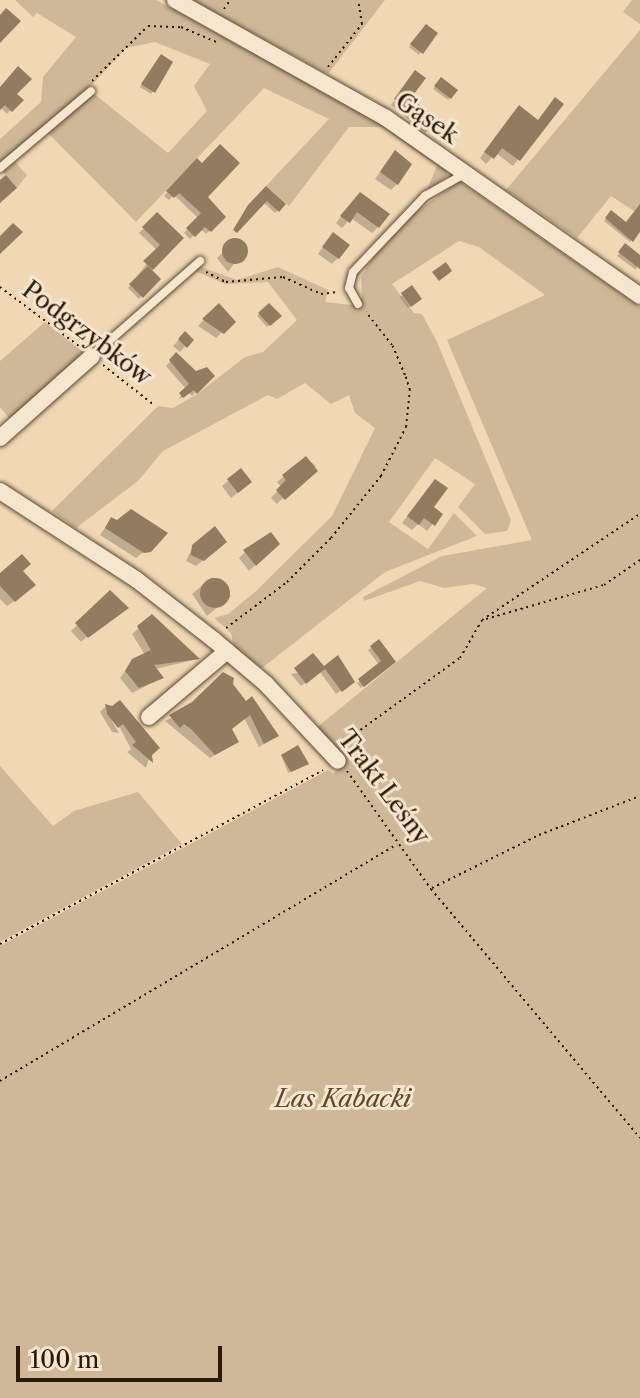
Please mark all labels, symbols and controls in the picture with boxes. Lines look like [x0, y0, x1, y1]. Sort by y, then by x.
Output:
street label: Gąsek [390, 87, 464, 149]
street label: Podgrzybków [17, 275, 157, 391]
street label: Trakt Leśny [332, 724, 436, 850]
park label: Las Kabacki [275, 1085, 411, 1113]
scale bar [20, 1330, 226, 1380]
text: 100 m [30, 1345, 99, 1374]

